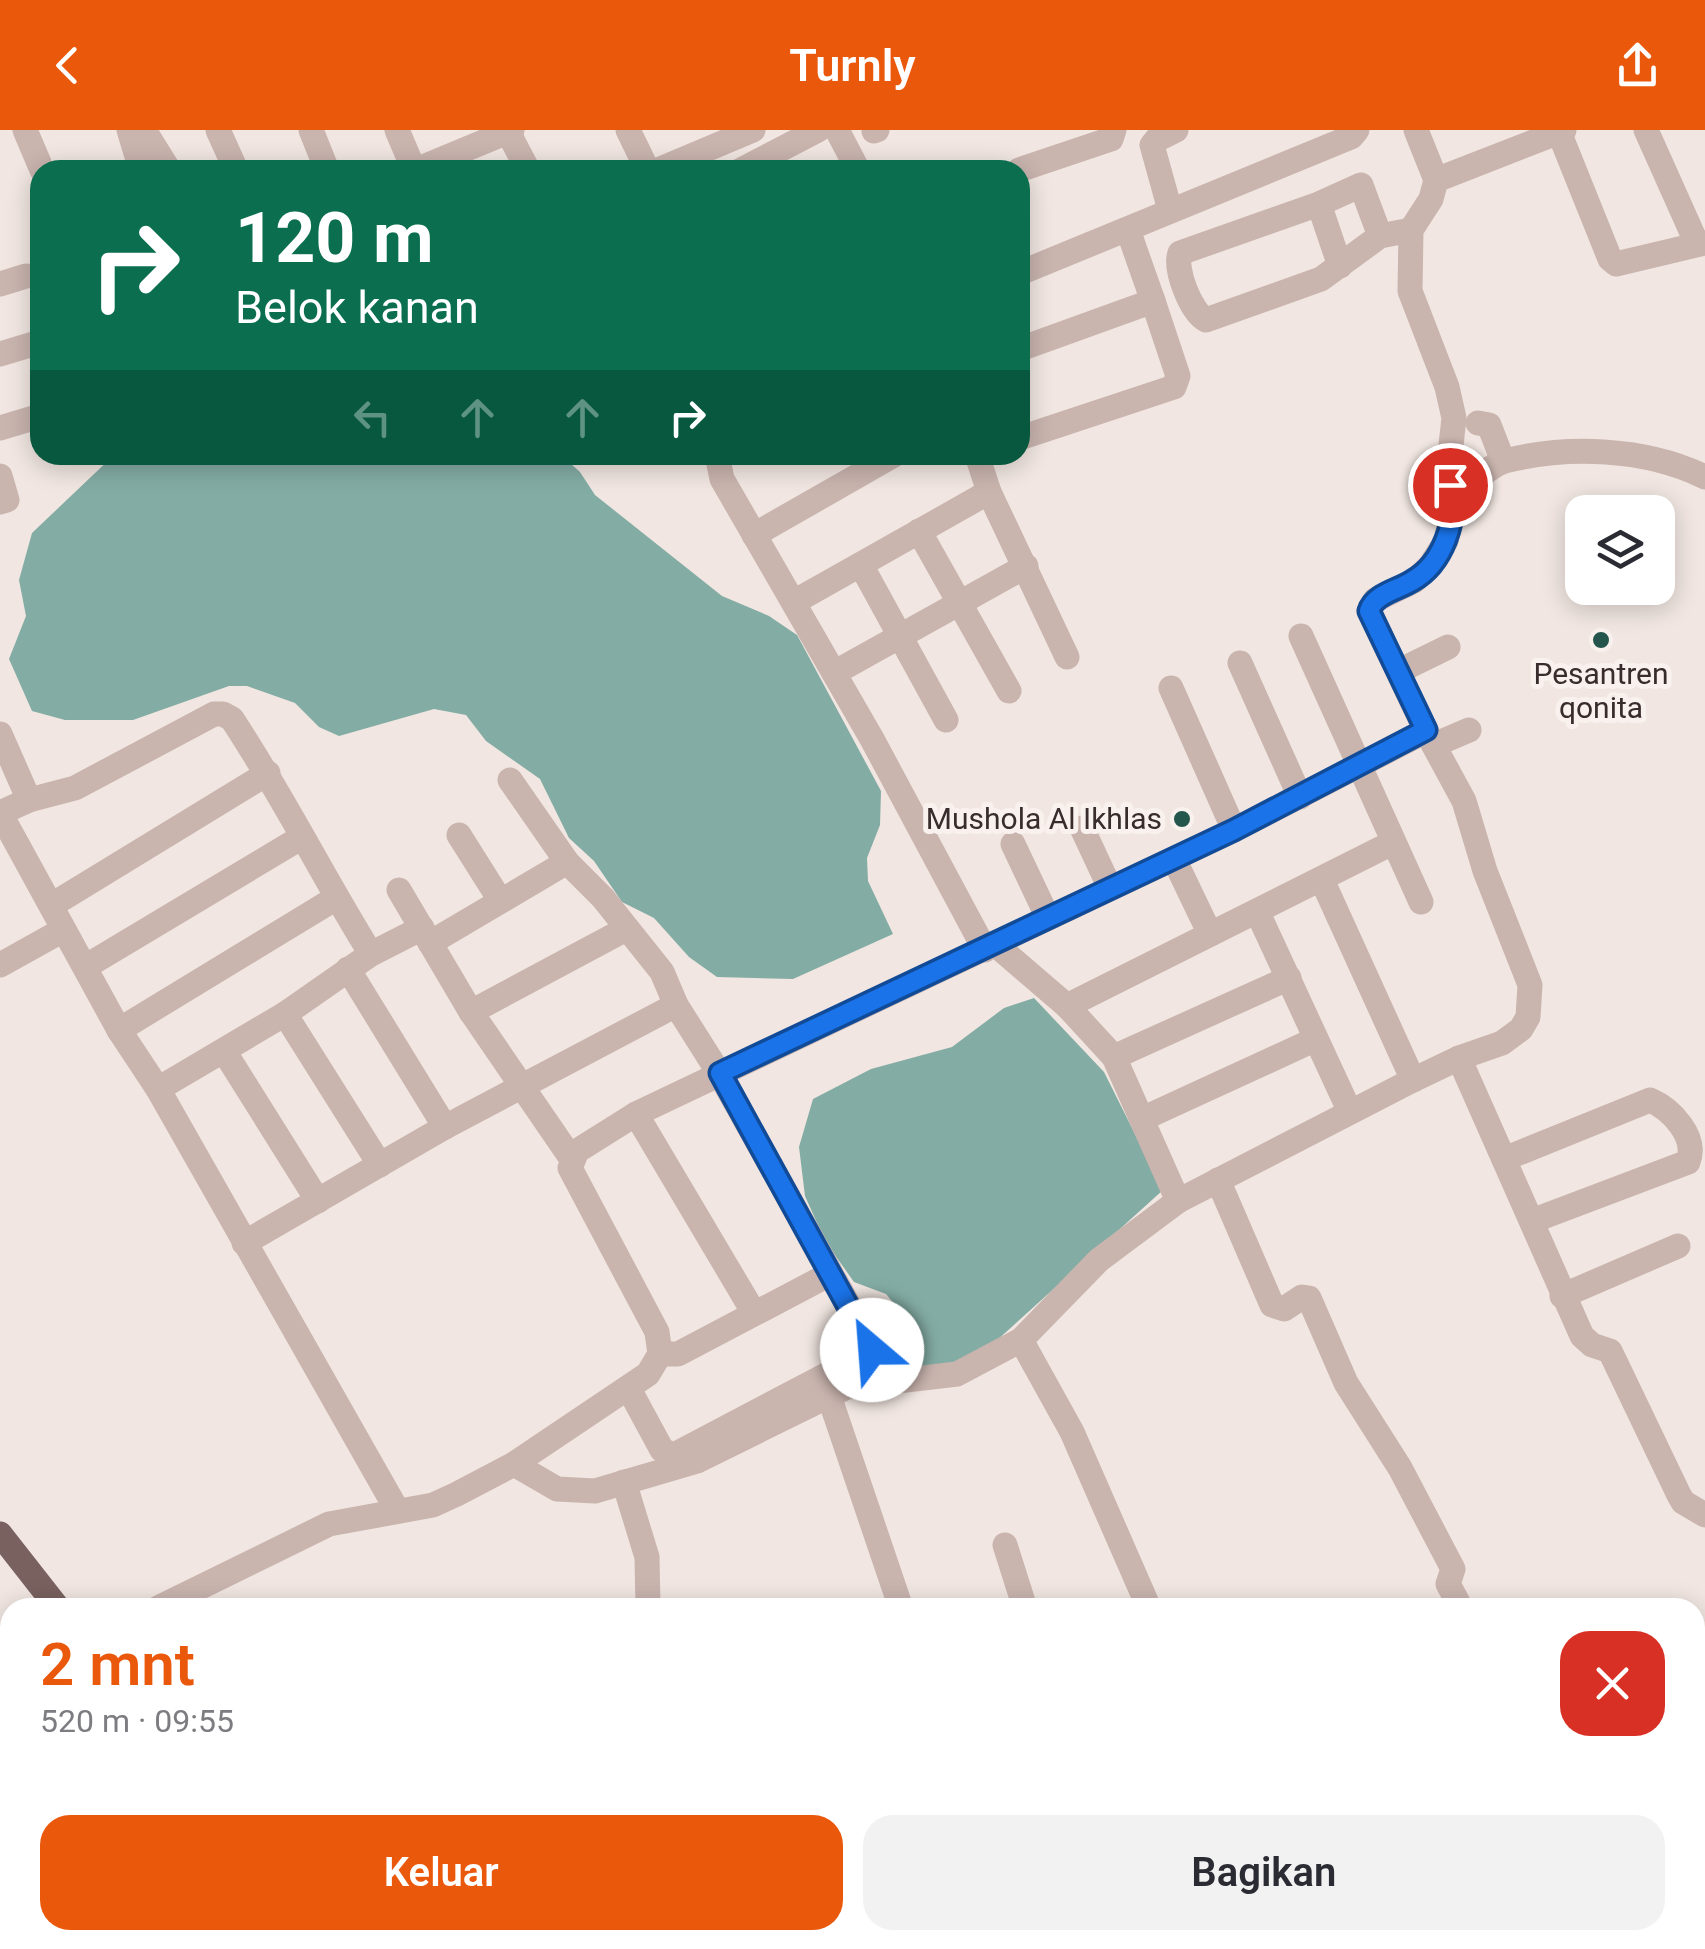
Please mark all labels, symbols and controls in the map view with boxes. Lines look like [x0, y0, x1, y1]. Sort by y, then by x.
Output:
icon: back [40, 38, 95, 93]
icon: share [1610, 38, 1665, 93]
text: Turnly [789, 39, 916, 92]
text: 120 m [235, 197, 434, 279]
icon: right [70, 200, 200, 330]
text: Belok kanan [235, 281, 479, 334]
icon: left [345, 390, 400, 445]
icon: ahead [450, 390, 505, 445]
icon: ahead [555, 390, 610, 445]
icon: right [660, 390, 715, 445]
pin [1408, 443, 1493, 528]
icon: arrive [1423, 458, 1478, 513]
map controls [1565, 495, 1675, 605]
button: layers [1565, 495, 1675, 605]
marker: Pesantren qonita [1590, 629, 1612, 651]
place label: Pesantren qonita [1533, 656, 1669, 725]
place label: Mushola Al Ikhlas [926, 801, 1162, 836]
marker: Mushola Al Ikhlas [1171, 808, 1193, 830]
position arrow [820, 1298, 924, 1402]
text: 2 mnt [40, 1629, 195, 1700]
button: close [1560, 1631, 1665, 1736]
text: 520 m · 09:55 [40, 1702, 234, 1740]
button: Keluar [40, 1815, 843, 1930]
button: Bagikan [863, 1815, 1665, 1930]

